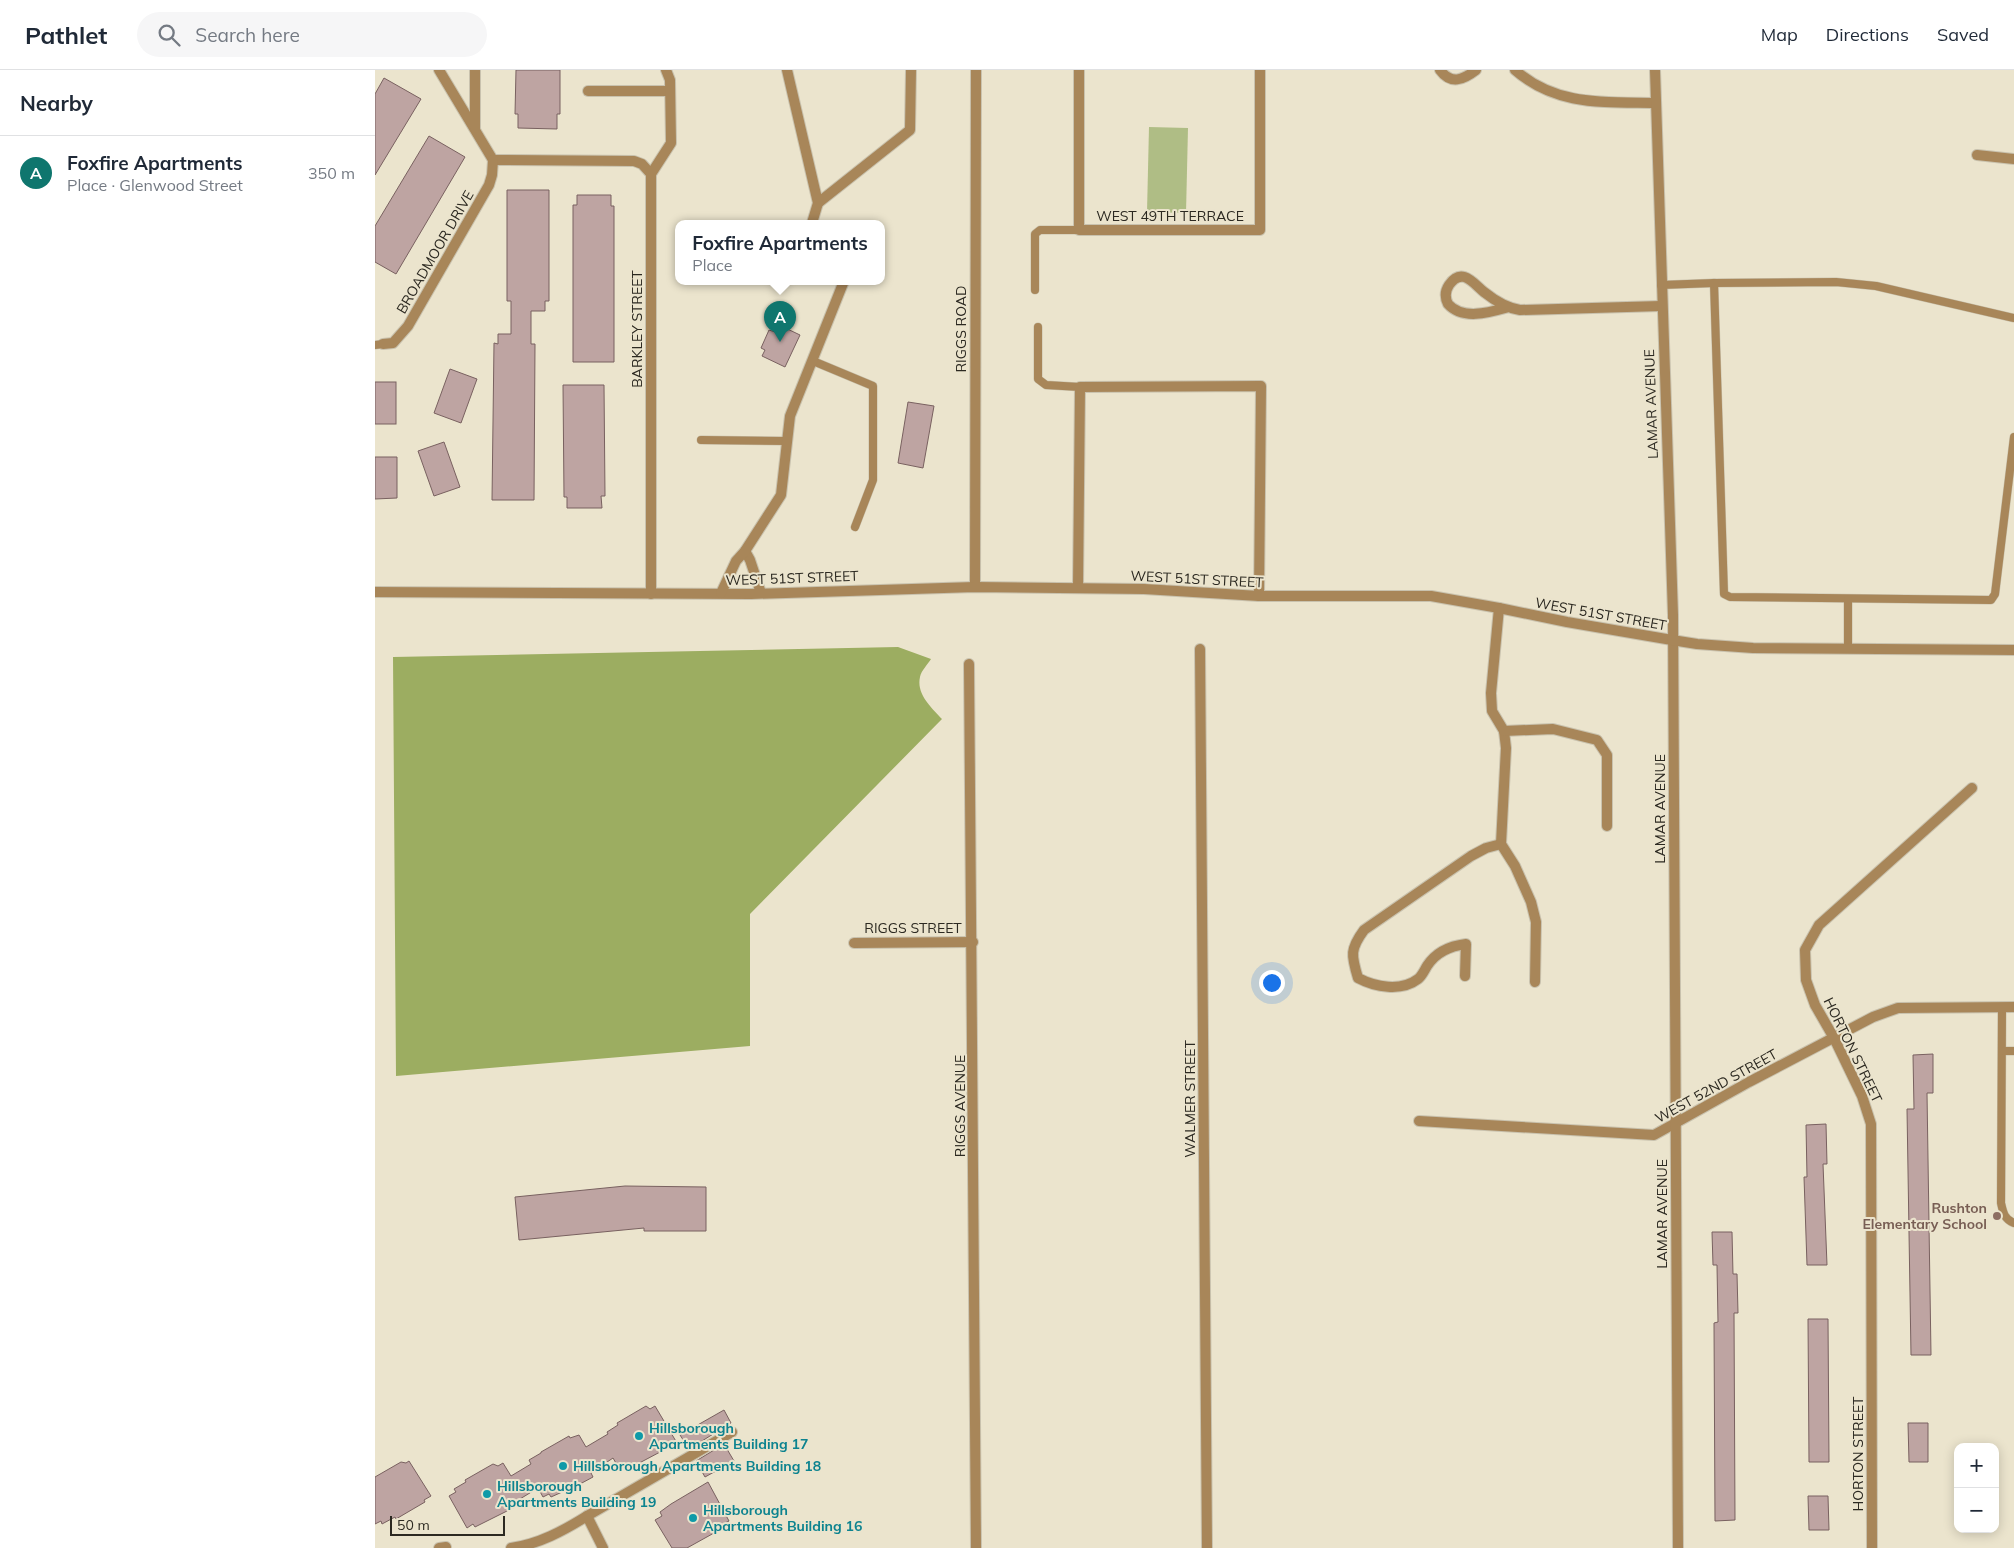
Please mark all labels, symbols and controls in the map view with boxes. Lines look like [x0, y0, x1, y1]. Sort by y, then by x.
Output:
search box [137, 12, 487, 57]
text: Pathlet [25, 20, 107, 50]
icon: search [155, 21, 183, 49]
text: Search here [195, 23, 300, 47]
text: Map [1761, 23, 1798, 46]
text: Directions [1826, 23, 1909, 46]
text: Saved [1937, 23, 1989, 46]
text: Nearby [20, 90, 93, 116]
text: Foxfire Apartments [67, 151, 243, 175]
text: A [30, 163, 42, 183]
text: 350 m [308, 163, 355, 183]
text: Place · Glenwood Street [67, 175, 243, 195]
street label: BROADMOOR DRIVE [392, 187, 478, 317]
street label: WEST 49TH TERRACE [1096, 207, 1244, 225]
popup [675, 220, 885, 285]
text: Foxfire Apartments [692, 231, 868, 255]
text: Place [692, 255, 733, 275]
street label: BARKLEY STREET [628, 270, 646, 388]
street label: RIGGS ROAD [952, 285, 970, 373]
pin: A [764, 301, 796, 342]
street label: LAMAR AVENUE [1640, 349, 1662, 459]
street label: WEST 51ST STREET [725, 567, 859, 589]
street label: WEST 51ST STREET [1130, 567, 1264, 591]
street label: WEST 51ST STREET [1534, 594, 1669, 635]
street label: LAMAR AVENUE [1651, 754, 1669, 864]
street label: RIGGS STREET [864, 919, 962, 937]
your location [1259, 970, 1285, 996]
street label: HORTON STREET [1820, 994, 1887, 1106]
street label: WALMER STREET [1181, 1040, 1199, 1158]
street label: WEST 52ND STREET [1652, 1045, 1781, 1127]
street label: RIGGS AVENUE [951, 1055, 969, 1157]
street label: LAMAR AVENUE [1653, 1159, 1671, 1269]
place label: Rushton Elementary School [1863, 1199, 1987, 1233]
marker: Rushton Elementary School [1991, 1210, 2003, 1222]
street label: HORTON STREET [1849, 1396, 1867, 1512]
place label: Hillsborough Apartments Building 17 [649, 1419, 808, 1453]
marker: Hillsborough Apartments Building 17 [633, 1430, 645, 1442]
map controls [1954, 1443, 1999, 1533]
button: + [1954, 1443, 1999, 1488]
place label: Hillsborough Apartments Building 18 [573, 1457, 821, 1475]
marker: Hillsborough Apartments Building 18 [557, 1460, 569, 1472]
place label: Hillsborough Apartments Building 19 [497, 1477, 656, 1511]
marker: Hillsborough Apartments Building 19 [481, 1488, 493, 1500]
button: − [1954, 1488, 1999, 1533]
place label: Hillsborough Apartments Building 16 [703, 1501, 862, 1535]
marker: Hillsborough Apartments Building 16 [687, 1512, 699, 1524]
scale bar [390, 1513, 505, 1536]
text: 50 m [397, 1516, 430, 1534]

